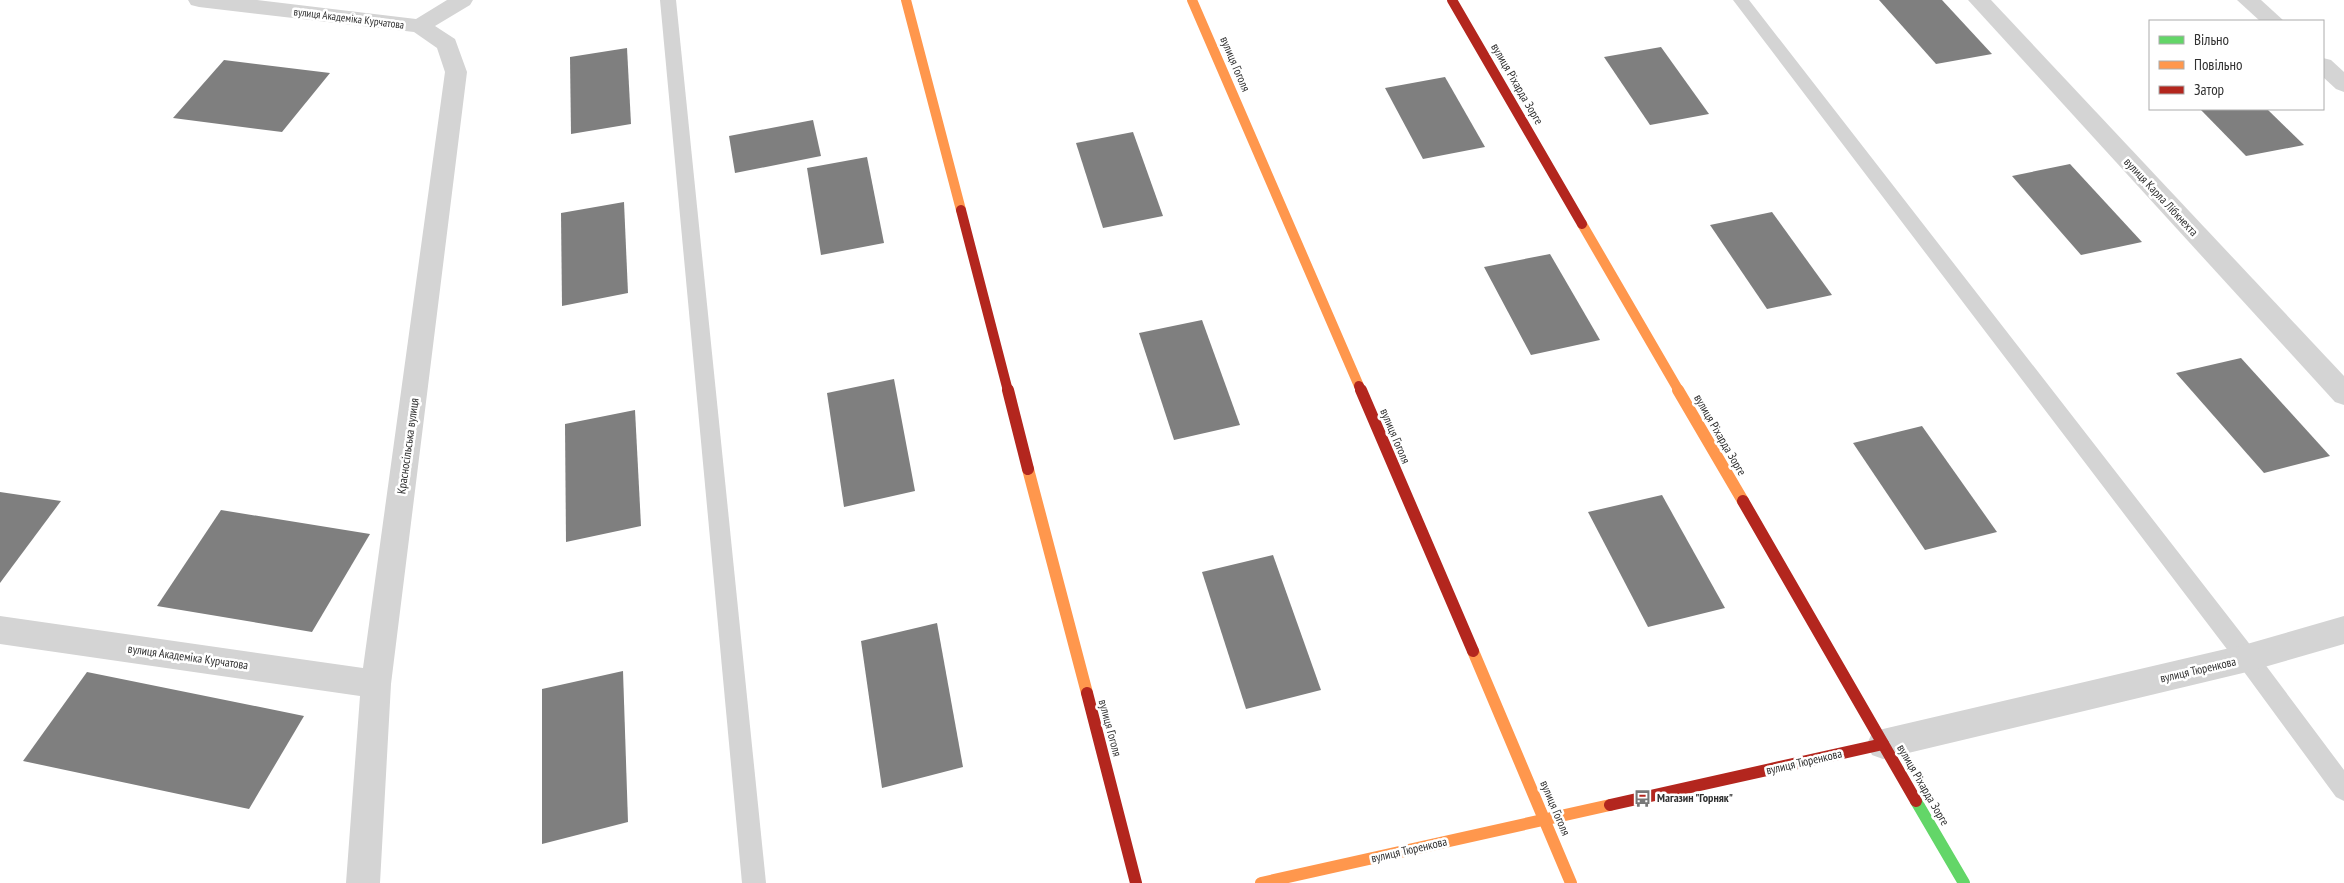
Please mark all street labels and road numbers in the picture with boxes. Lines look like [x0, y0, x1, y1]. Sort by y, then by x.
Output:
street label: вулиця Академіка Курчатова [293, 4, 405, 32]
street label: вулиця Гоголя [1217, 34, 1254, 94]
street label: вулиця Ріхарда Зорге [1488, 40, 1547, 127]
street label: вулиця Карла Лібкнехта [2121, 154, 2202, 239]
street label: вулиця Ріхарда Зорге [1691, 391, 1750, 478]
street label: Красносільська вулиця [393, 397, 422, 495]
street label: вулиця Гоголя [1377, 406, 1414, 466]
street label: вулиця Академіка Курчатова [127, 641, 249, 672]
street label: вулиця Тюренкова [2158, 653, 2238, 686]
street label: вулиця Гоголя [1096, 698, 1125, 758]
street label: вулиця Ріхарда Зорге [1894, 741, 1953, 828]
street label: вулиця Тюренкова [1764, 745, 1844, 778]
street label: вулиця Гоголя [1537, 778, 1574, 838]
street label: вулиця Тюренкова [1369, 833, 1449, 866]

